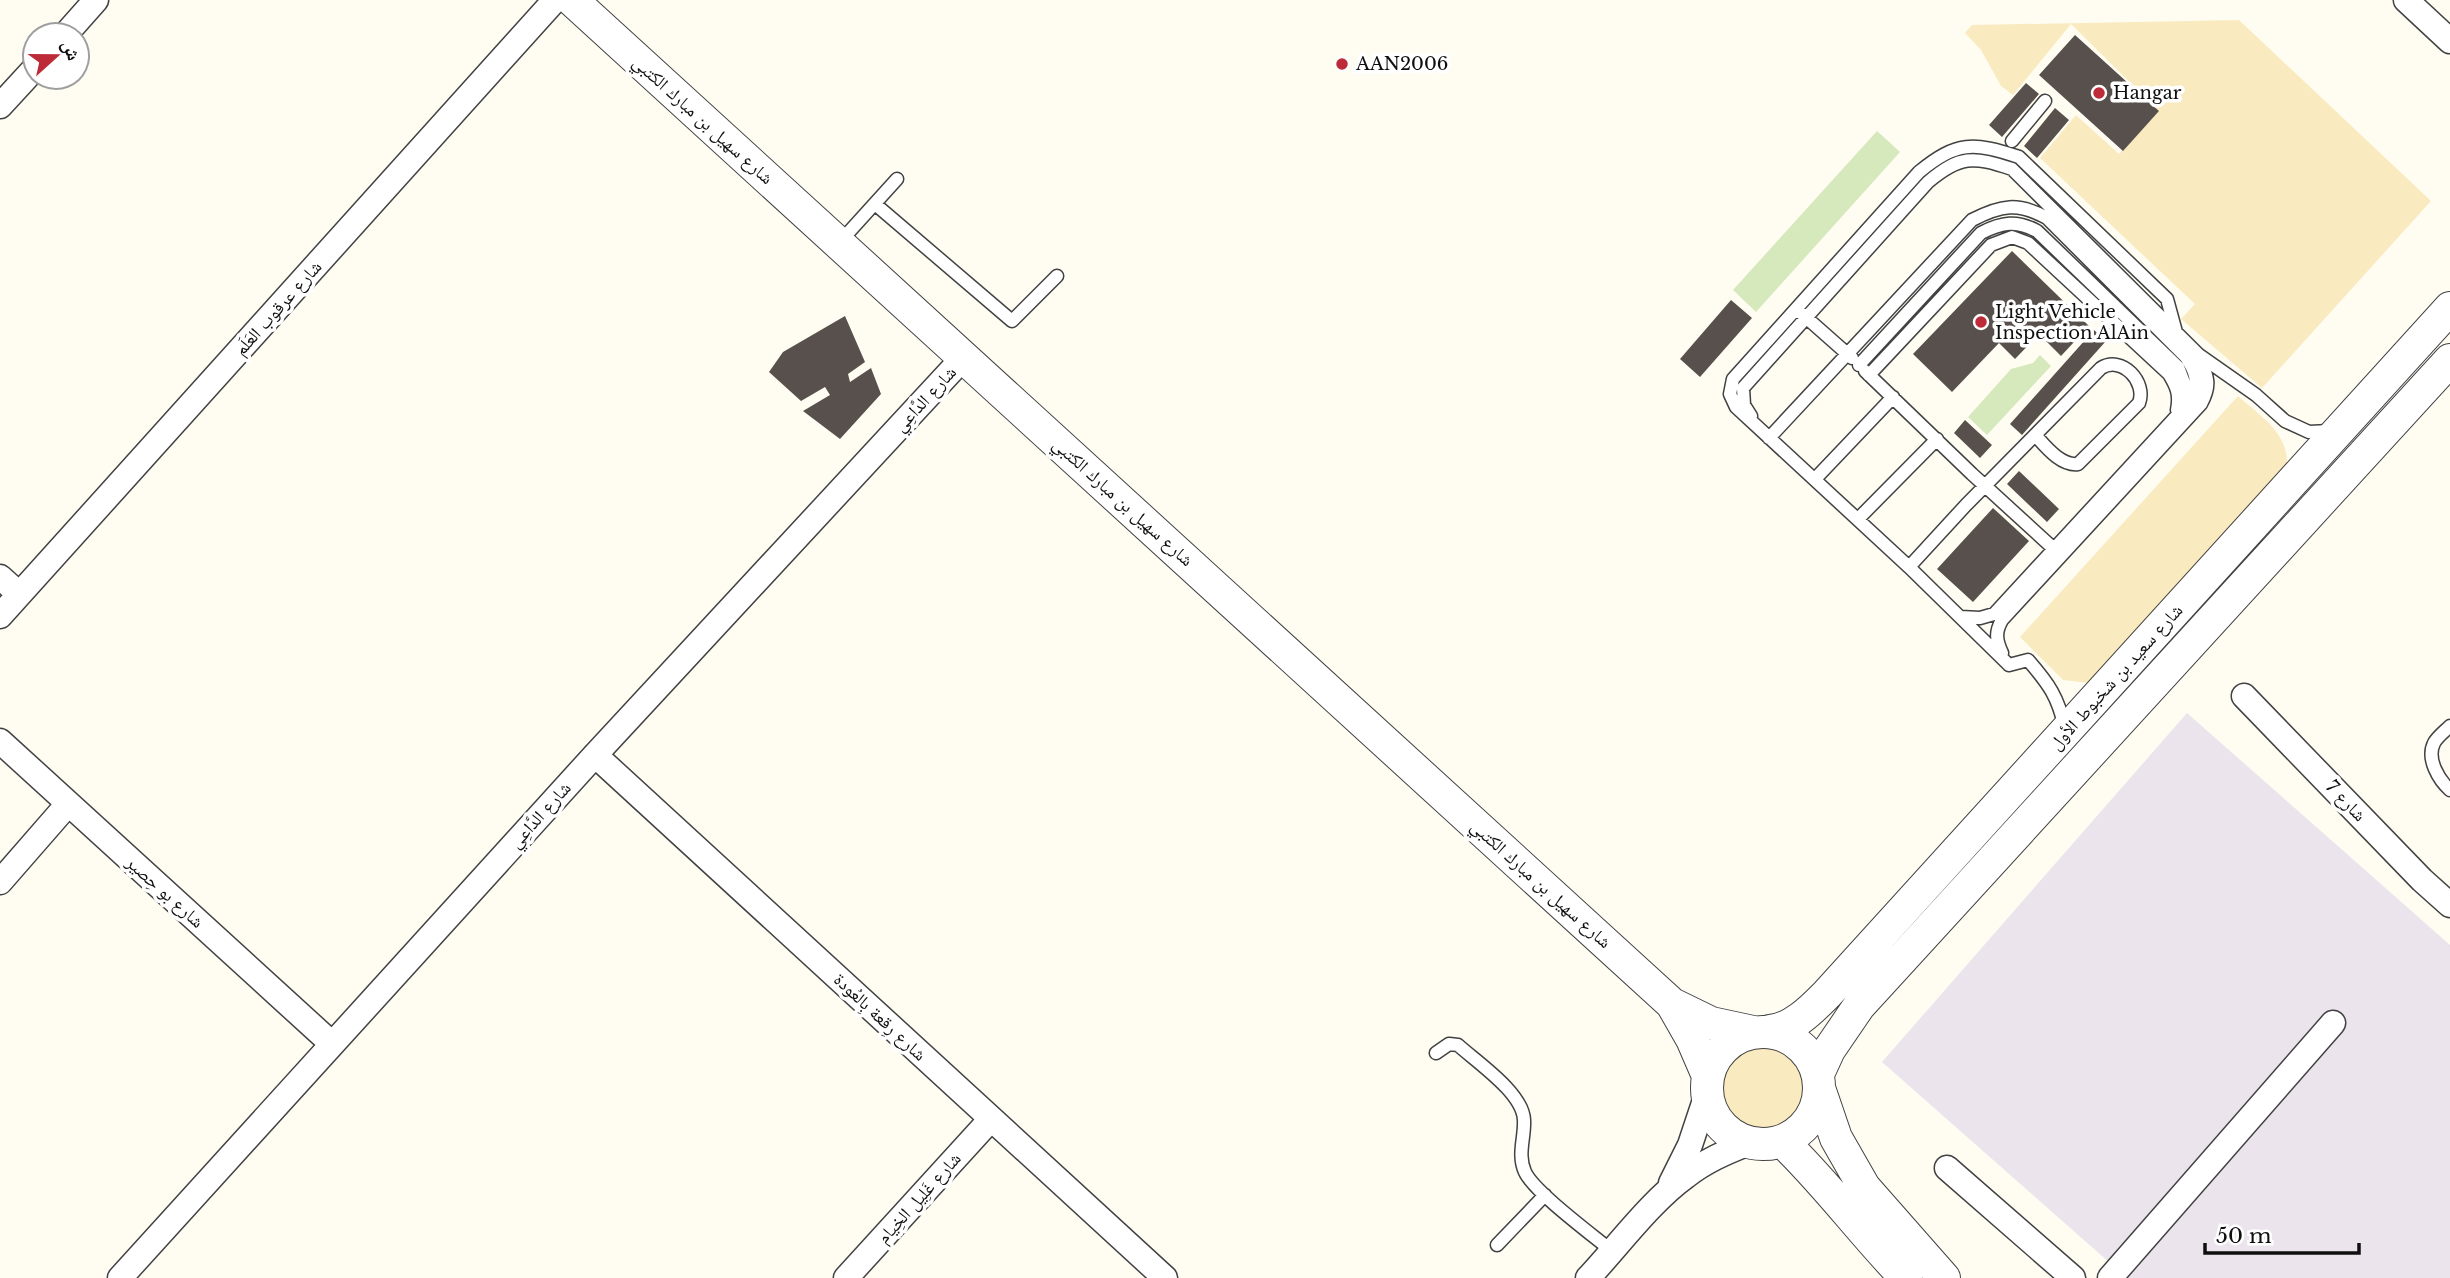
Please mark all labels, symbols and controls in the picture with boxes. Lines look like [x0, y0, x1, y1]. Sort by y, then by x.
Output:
north arrow [21, 21, 91, 91]
text: ش [57, 37, 86, 64]
street label: شارع سهيل بن مبارك الكتبي [626, 51, 778, 192]
place label: AAN2006 [1355, 53, 1448, 75]
marker: AAN2006 [1334, 56, 1350, 72]
place label: Hangar [2113, 82, 2182, 104]
marker: Hangar [2091, 85, 2107, 101]
street label: شارع عرقوب العَلَم [230, 256, 327, 361]
place label: Light Vehicle Inspection AlAin [1995, 301, 2149, 344]
marker: Light Vehicle Inspection AlAin [1973, 314, 1989, 330]
street label: شارع الدَّاعِي [889, 362, 964, 439]
street label: شارع سهيل بن مبارك الكتبي [1046, 433, 1198, 574]
street label: شارع سعيد بن شخبوط الأول [2045, 599, 2187, 755]
street label: شارع 7 [2321, 776, 2371, 826]
street label: شارع الدَّاعِي [504, 777, 578, 855]
street label: شارع سهيل بن مبارك الكتبي [1464, 815, 1616, 956]
street label: شارع بو حِصير [121, 851, 208, 933]
street label: شارع رِقعة بِالعُودة [828, 968, 931, 1067]
street label: شارع غَلِيل الخِيام [872, 1148, 966, 1249]
scale bar [2205, 1212, 2359, 1256]
text: 50 m [2216, 1223, 2272, 1249]

